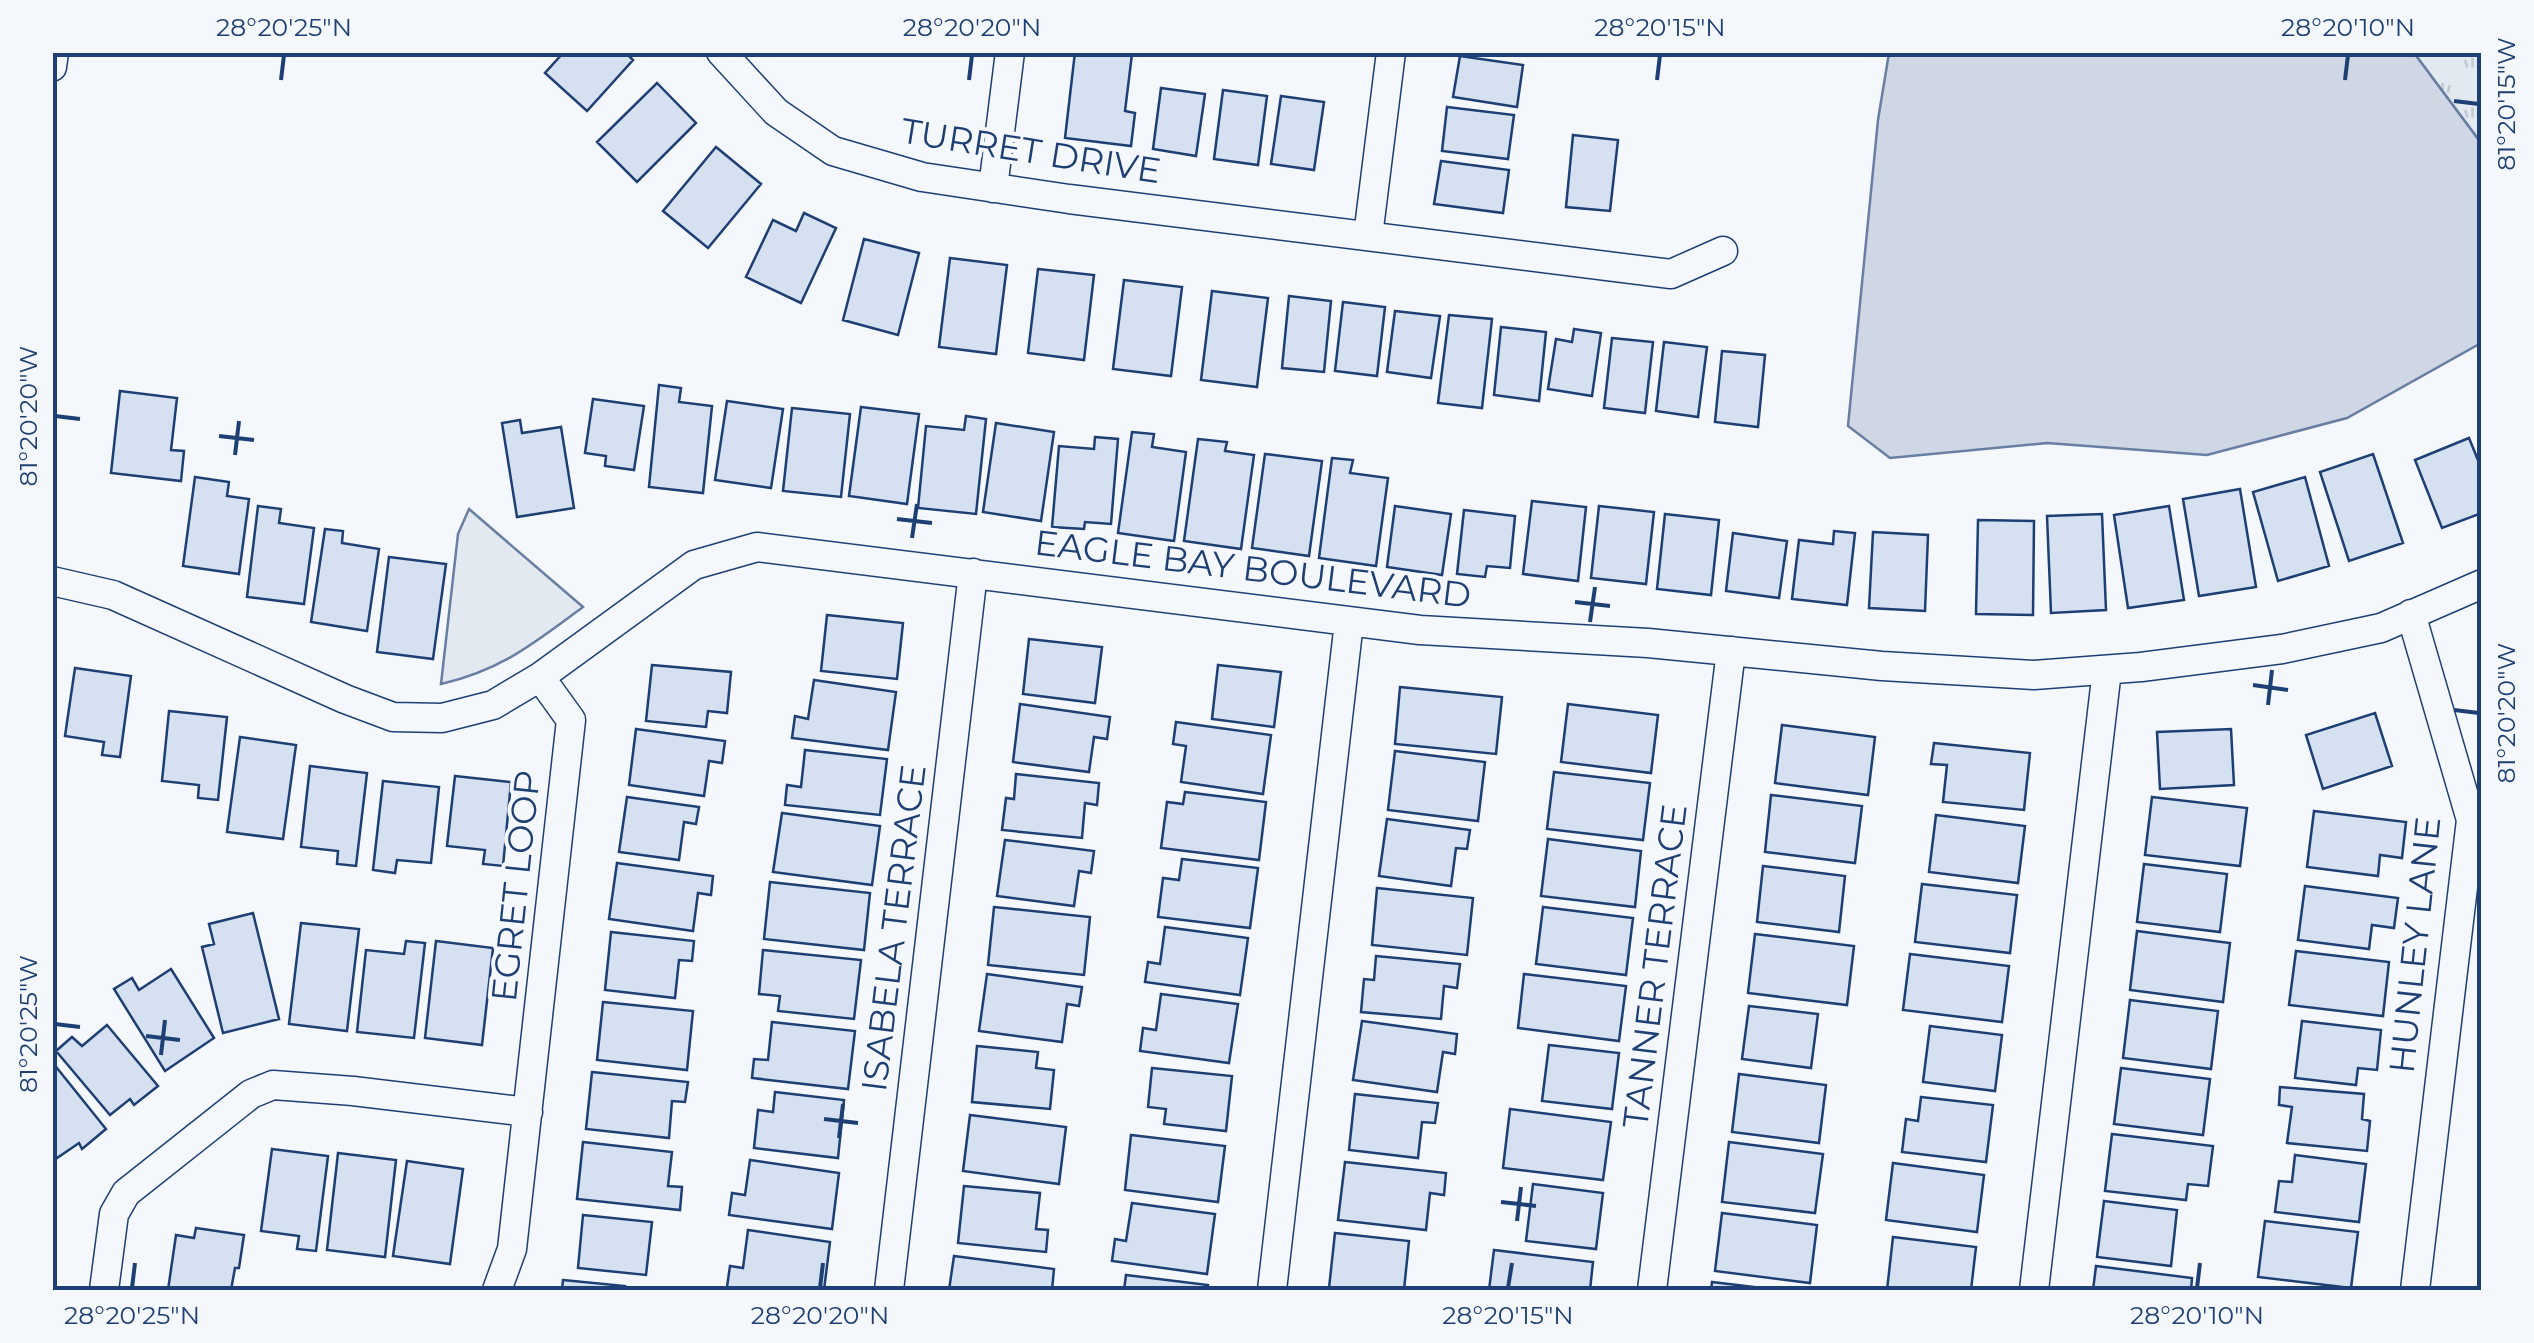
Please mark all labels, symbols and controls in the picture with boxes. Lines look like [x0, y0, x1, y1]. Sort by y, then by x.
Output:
text: 28°20'25"N [216, 12, 352, 42]
text: 28°20'20"N [903, 12, 1041, 42]
text: 28°20'15"N [1594, 12, 1726, 42]
text: 28°20'10"N [2281, 12, 2415, 42]
text: 81°20'15"W [2491, 37, 2521, 171]
street label: TURRET DRIVE [898, 109, 1164, 192]
text: 81°20'20"W [13, 346, 43, 486]
street label: EAGLE BAY BOULEVARD [1033, 520, 1474, 617]
text: 81°20'20"W [2491, 643, 2521, 783]
street label: ISABELA TERRACE [852, 762, 935, 1094]
street label: EGRET LOOP [482, 768, 549, 1004]
street label: TANNER TERRACE [1613, 802, 1696, 1130]
street label: HUNLEY LANE [2380, 815, 2449, 1075]
text: 81°20'25"W [13, 955, 43, 1093]
text: 28°20'25"N [64, 1300, 200, 1330]
text: 28°20'20"N [751, 1300, 889, 1330]
text: 28°20'15"N [1442, 1300, 1574, 1330]
text: 28°20'10"N [2130, 1300, 2264, 1330]

